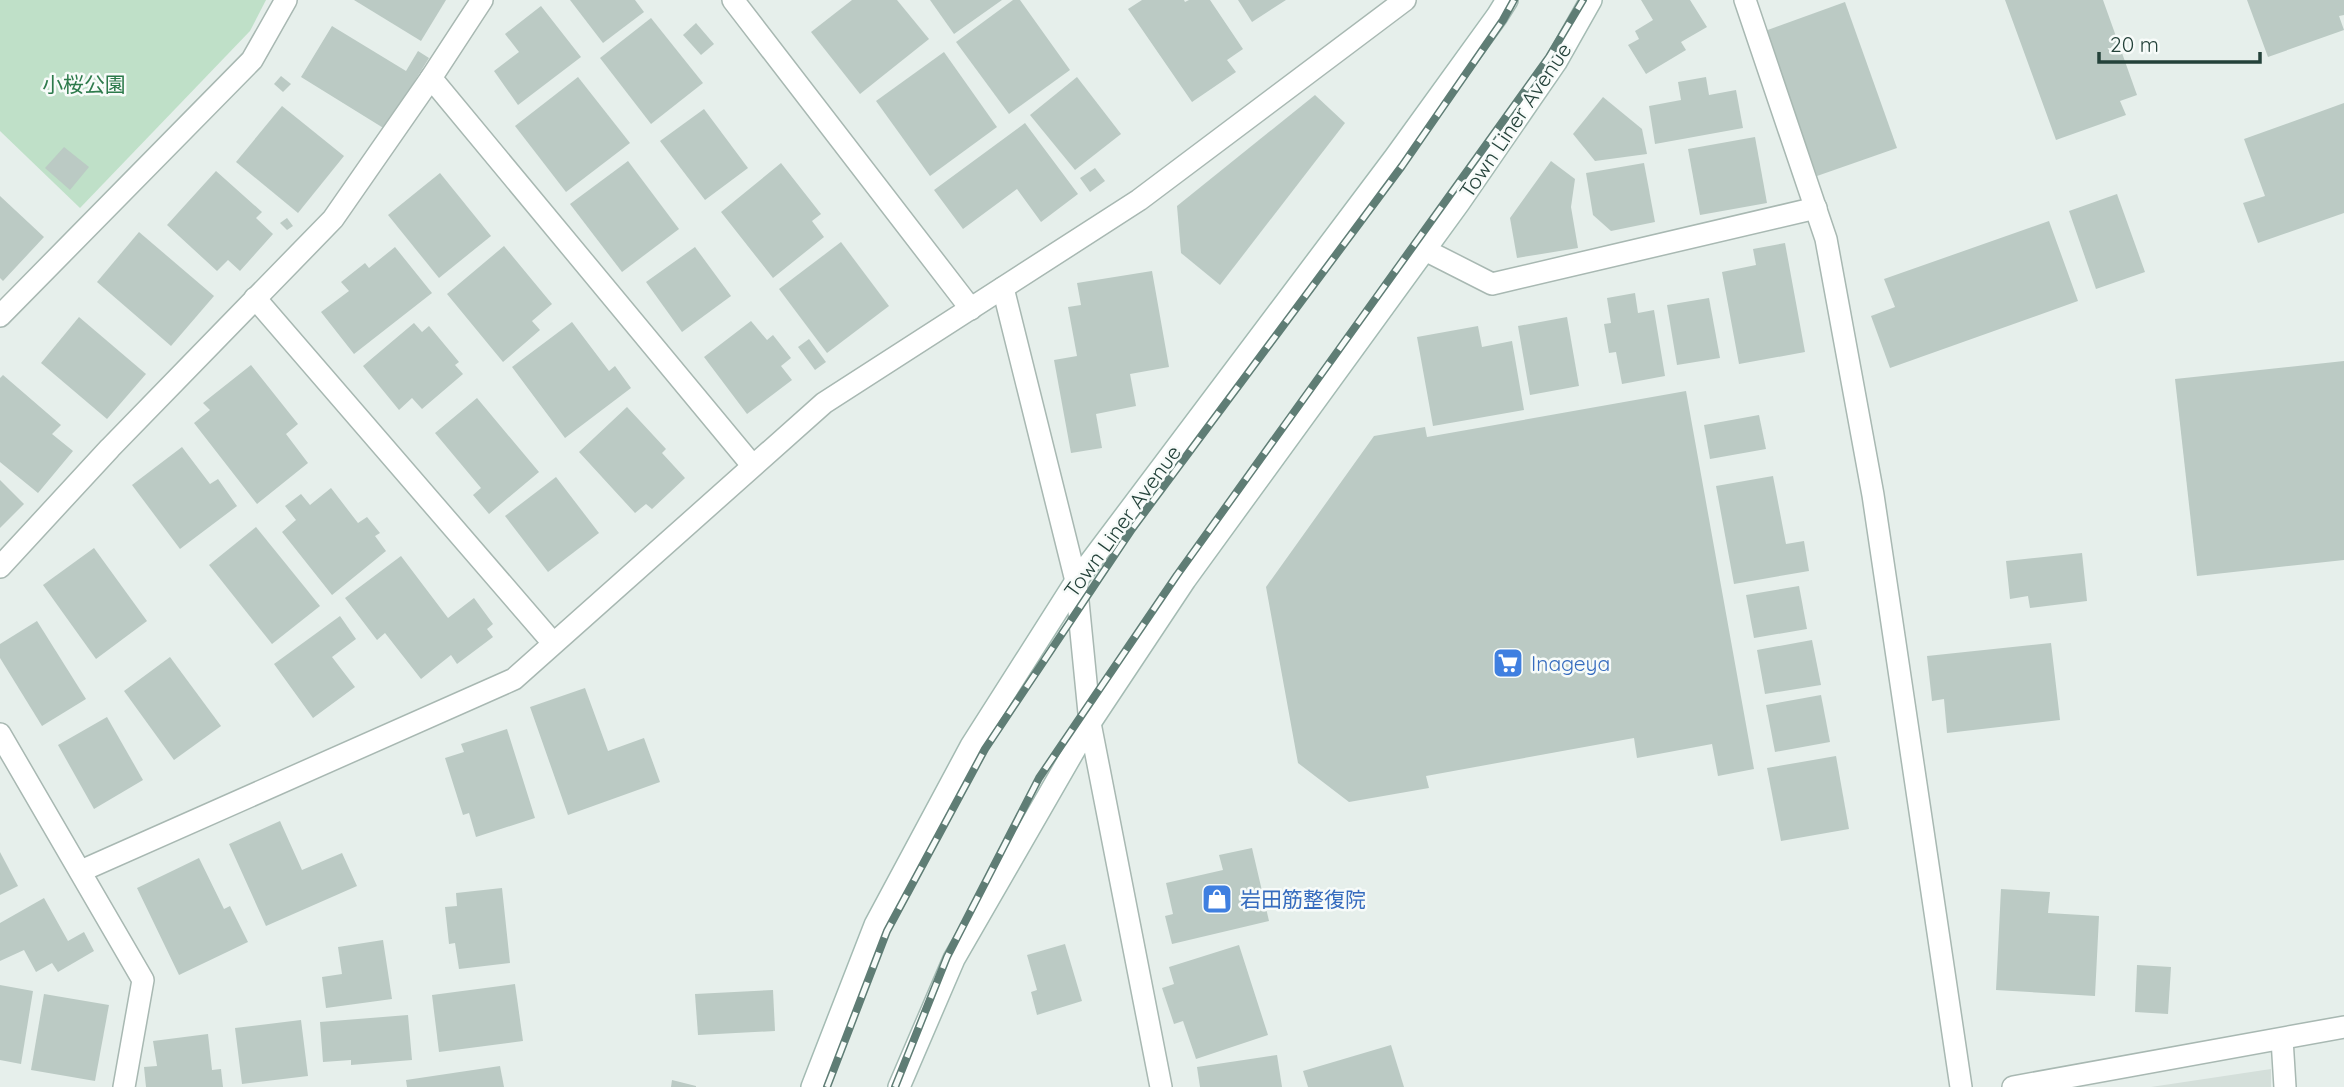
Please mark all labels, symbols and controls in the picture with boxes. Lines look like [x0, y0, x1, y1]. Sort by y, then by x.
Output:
scale bar [2099, 21, 2260, 65]
text: 20 m [2110, 31, 2159, 57]
street label: Town Liner Avenue [1453, 37, 1577, 203]
park label: 小桜公園 [42, 71, 126, 97]
street label: Town Liner Avenue [1058, 440, 1186, 602]
supermarket icon: Inageya [1491, 646, 1525, 680]
place label: Inageya [1531, 650, 1610, 676]
shop icon: 岩田筋整復院 [1200, 882, 1234, 916]
place label: 岩田筋整復院 [1240, 886, 1366, 912]

